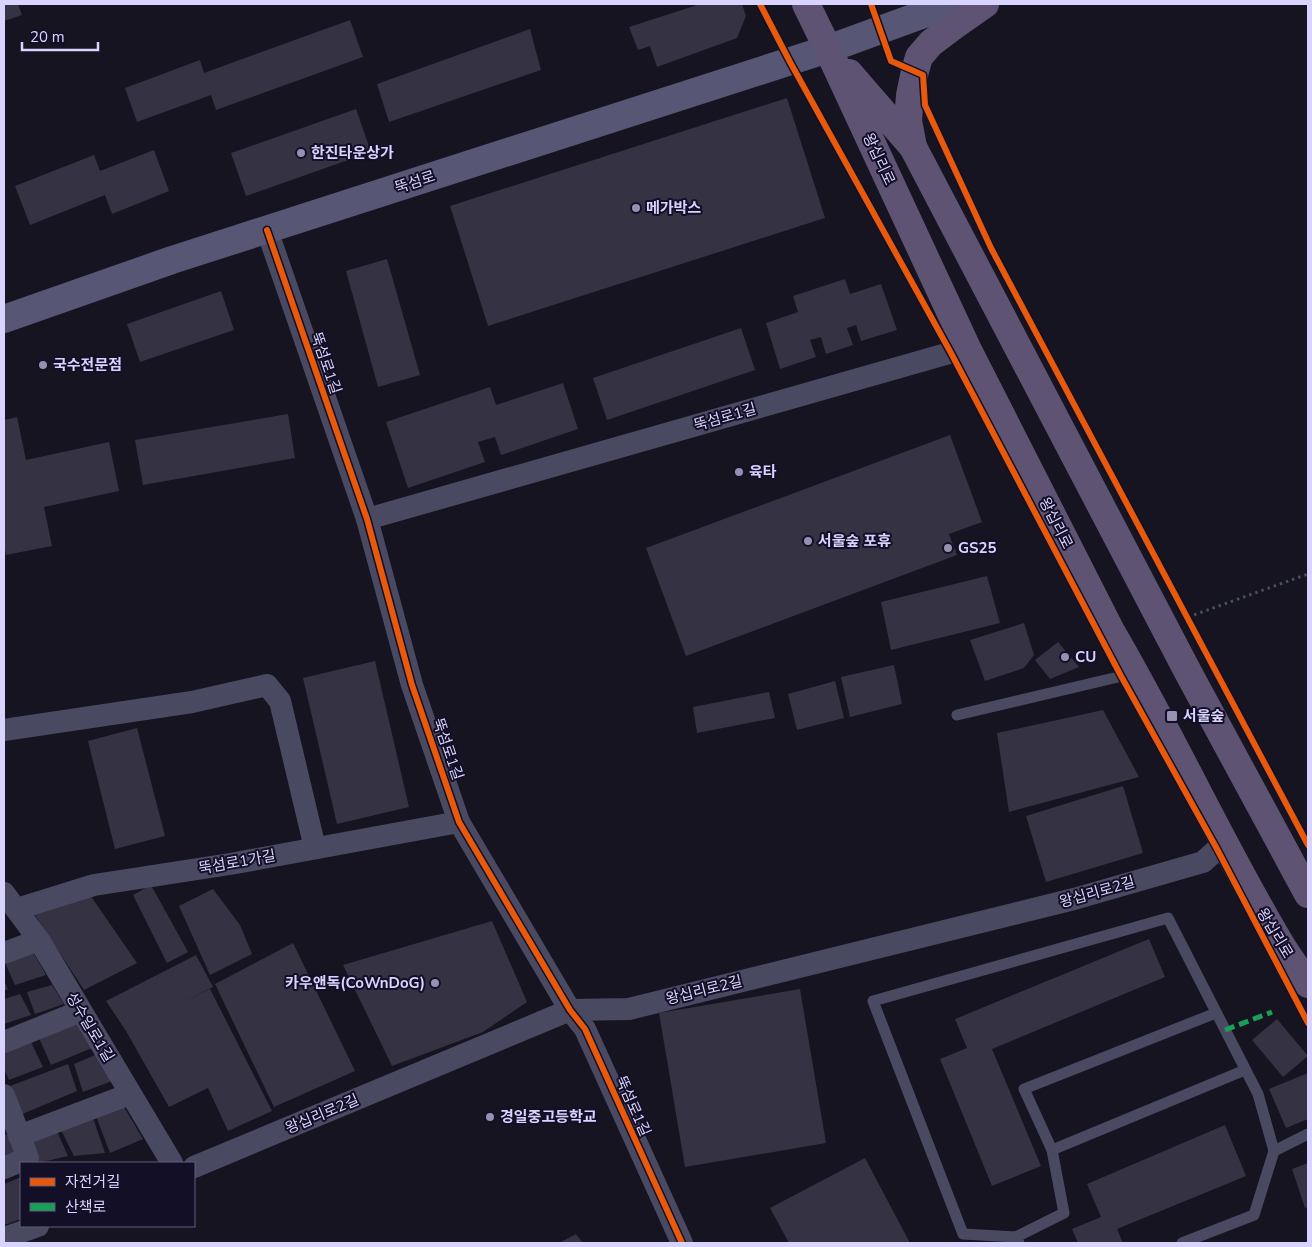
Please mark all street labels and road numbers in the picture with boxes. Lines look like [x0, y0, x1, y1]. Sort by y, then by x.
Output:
street label: 왕십리로 [858, 130, 900, 188]
street label: 뚝섬로 [392, 166, 438, 198]
street label: 뚝섬로1길 [306, 329, 346, 397]
street label: 뚝섬로1길 [691, 399, 759, 435]
street label: 왕십리로 [1035, 494, 1077, 552]
street label: 뚝섬로1길 [428, 715, 468, 783]
street label: 뚝섬로1가길 [197, 845, 277, 879]
street label: 왕십리로2길 [1057, 872, 1137, 912]
street label: 왕십리로 [1252, 904, 1298, 962]
street label: 왕십리로2길 [664, 971, 744, 1009]
street label: 성수일로1길 [61, 988, 119, 1066]
street label: 뚝섬로1길 [611, 1073, 655, 1139]
street label: 왕십리로2길 [282, 1090, 362, 1138]

